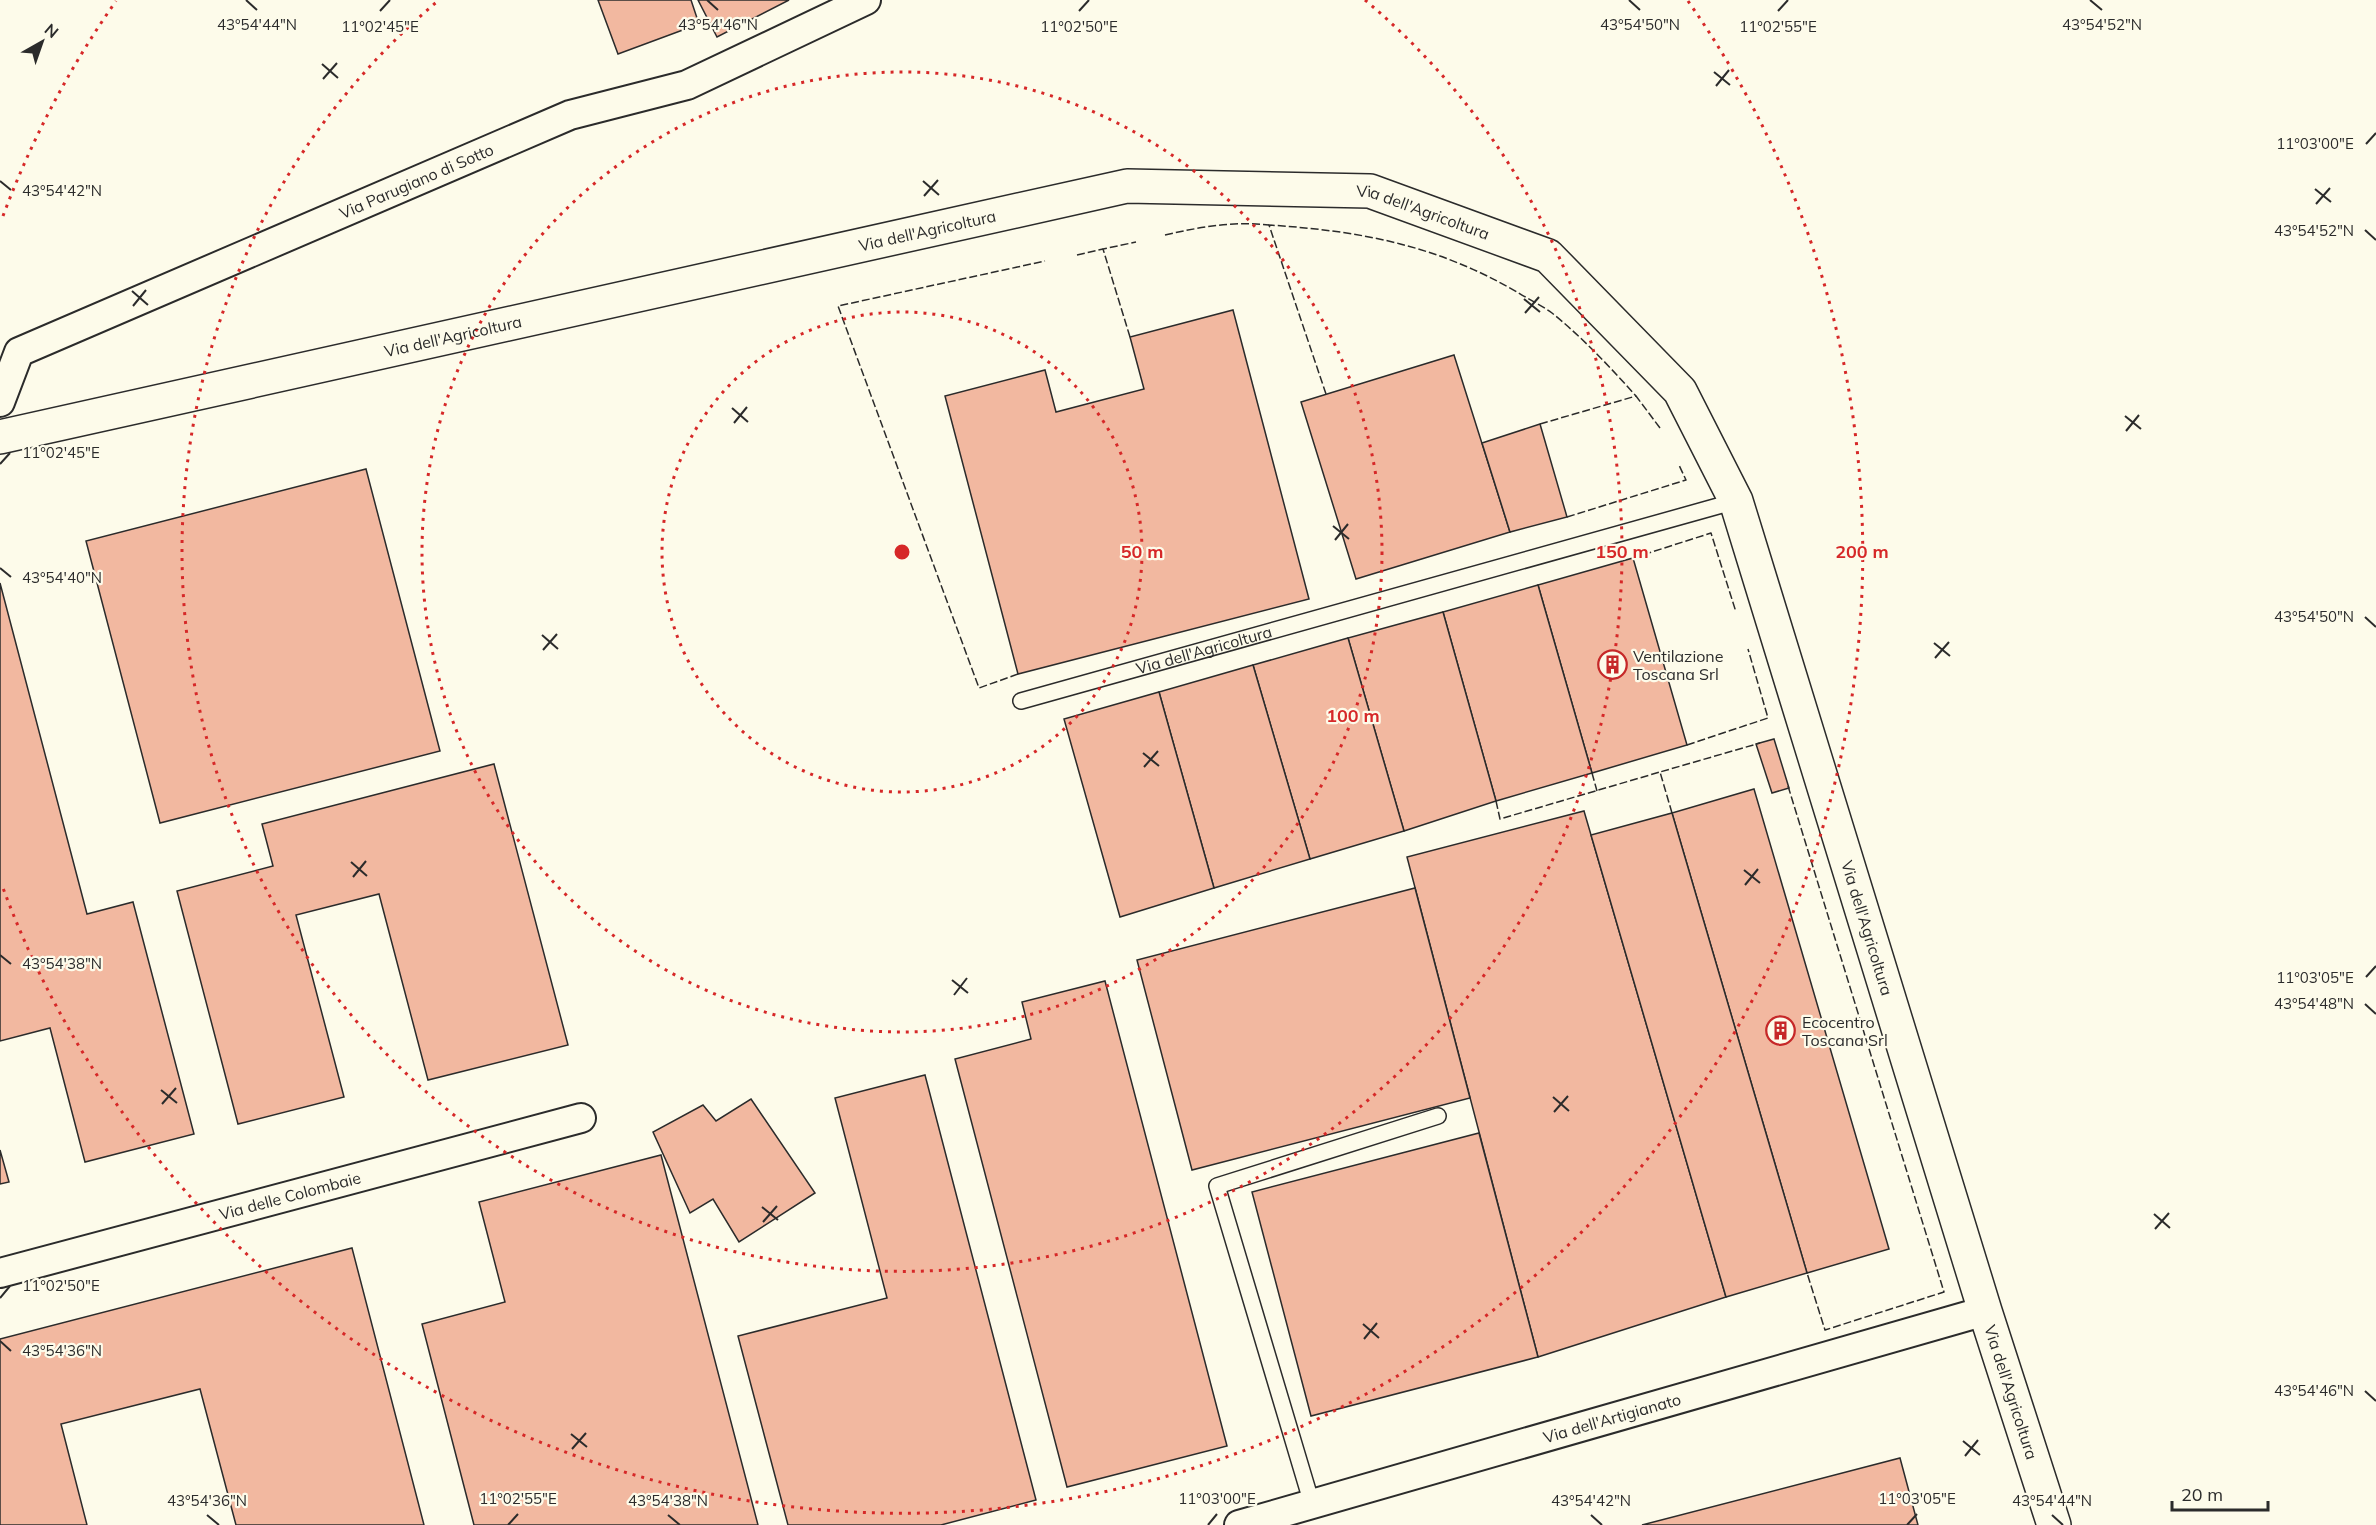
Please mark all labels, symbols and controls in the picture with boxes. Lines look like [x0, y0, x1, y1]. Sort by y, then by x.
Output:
north arrow [12, 12, 72, 72]
text: 43°54'44"N [217, 15, 297, 34]
text: 43°54'46"N [678, 15, 758, 34]
text: 43°54'50"N [1600, 15, 1680, 34]
text: 43°54'52"N [2062, 15, 2142, 34]
text: 11°02'45"E [341, 17, 419, 36]
text: 11°02'50"E [1040, 17, 1118, 36]
text: 11°02'55"E [1739, 17, 1817, 36]
text: N [41, 19, 63, 42]
text: 11°03'00"E [2276, 134, 2354, 153]
street label: Via Parugiano di Sotto [336, 139, 496, 223]
text: 43°54'42"N [22, 181, 102, 200]
street label: Via dell'Agricoltura [1356, 181, 1492, 244]
street label: Via dell'Agricoltura [857, 205, 998, 255]
text: 43°54'52"N [2274, 221, 2354, 240]
street label: Via dell'Agricoltura [382, 311, 523, 361]
text: 11°02'45"E [22, 443, 100, 462]
text: 50 m [1121, 540, 1163, 563]
text: 150 m [1595, 540, 1649, 563]
text: 200 m [1835, 540, 1889, 563]
centre of rings [892, 542, 912, 562]
text: 43°54'40"N [22, 568, 102, 587]
text: 43°54'50"N [2274, 607, 2354, 626]
street label: Via dell'Agricoltura [1134, 621, 1274, 678]
place label: Ventilazione Toscana Srl [1633, 646, 1723, 684]
building icon: Ventilazione Toscana Srl [1596, 649, 1628, 681]
text: 100 m [1326, 704, 1380, 727]
street label: Via dell'Agricoltura [1837, 858, 1897, 998]
text: 43°54'38"N [22, 954, 102, 973]
text: 11°03'05"E [2276, 968, 2354, 987]
text: 43°54'48"N [2274, 994, 2354, 1013]
place label: Ecocentro Toscana Srl [1802, 1012, 1888, 1050]
building icon: Ecocentro Toscana Srl [1765, 1015, 1797, 1047]
street label: Via delle Colombaie [217, 1167, 363, 1224]
text: 11°02'50"E [22, 1276, 100, 1295]
street label: Via dell'Agricoltura [1980, 1322, 2042, 1462]
text: 43°54'36"N [22, 1341, 102, 1360]
text: 43°54'46"N [2274, 1381, 2354, 1400]
street label: Via dell'Artigianato [1541, 1389, 1683, 1447]
scale bar [2172, 1474, 2268, 1512]
text: 20 m [2181, 1483, 2223, 1506]
text: 11°02'55"E [479, 1489, 557, 1508]
text: 11°03'00"E [1178, 1489, 1256, 1508]
text: 11°03'05"E [1878, 1489, 1956, 1508]
text: 43°54'36"N [167, 1491, 247, 1510]
text: 43°54'38"N [628, 1491, 708, 1510]
text: 43°54'42"N [1551, 1491, 1631, 1510]
text: 43°54'44"N [2012, 1491, 2092, 1510]

